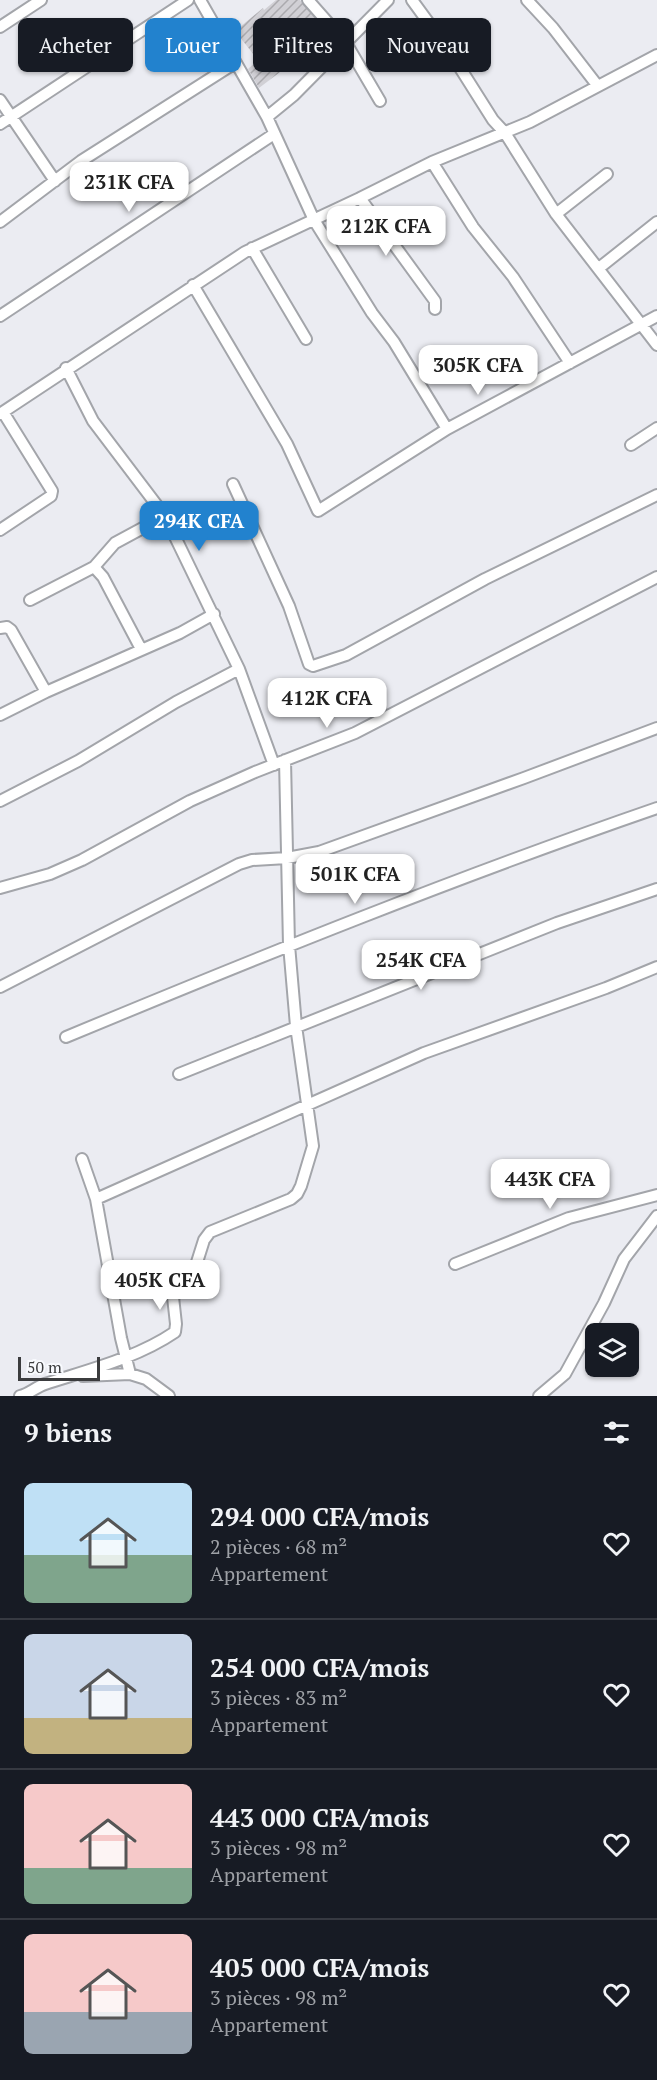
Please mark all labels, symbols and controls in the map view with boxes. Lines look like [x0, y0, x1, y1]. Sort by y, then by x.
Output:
chip: Acheter [18, 18, 133, 72]
chip: Louer [145, 18, 241, 72]
chip: Filtres [253, 18, 354, 72]
chip: Nouveau [366, 18, 491, 72]
pin: 231K CFA [67, 162, 191, 213]
text: 231K CFA [84, 168, 174, 195]
pin: 212K CFA [324, 206, 448, 257]
text: 212K CFA [341, 212, 431, 239]
pin: 305K CFA [416, 345, 540, 396]
text: 305K CFA [433, 351, 523, 378]
pin: 294K CFA [137, 501, 261, 552]
text: 294K CFA [154, 507, 244, 534]
pin: 412K CFA [265, 678, 389, 729]
text: 412K CFA [282, 684, 372, 711]
pin: 501K CFA [293, 854, 417, 905]
text: 501K CFA [310, 860, 400, 887]
pin: 254K CFA [359, 940, 483, 991]
text: 254K CFA [376, 946, 466, 973]
pin: 443K CFA [488, 1159, 612, 1210]
text: 443K CFA [505, 1165, 595, 1192]
pin: 405K CFA [98, 1260, 222, 1311]
text: 405K CFA [115, 1266, 205, 1293]
map controls [585, 1323, 639, 1377]
button: layers [585, 1323, 639, 1377]
scale bar [18, 1354, 100, 1382]
text: 50 m [27, 1356, 62, 1378]
text: 9 biens [24, 1415, 112, 1449]
icon: filters [600, 1416, 633, 1449]
text: 294 000 CFA/mois [210, 1499, 429, 1533]
icon: home [72, 1507, 144, 1579]
icon: heart [600, 1527, 633, 1560]
text: 2 pièces · 68 m² [210, 1533, 347, 1560]
text: Appartement [210, 1560, 328, 1587]
text: 254 000 CFA/mois [210, 1650, 429, 1684]
icon: home [72, 1658, 144, 1730]
icon: heart [600, 1678, 633, 1711]
text: 3 pièces · 83 m² [210, 1684, 347, 1711]
text: Appartement [210, 1711, 328, 1738]
text: 443 000 CFA/mois [210, 1800, 429, 1834]
icon: home [72, 1808, 144, 1880]
icon: heart [600, 1828, 633, 1861]
text: 3 pièces · 98 m² [210, 1834, 347, 1861]
text: Appartement [210, 1861, 328, 1888]
text: 405 000 CFA/mois [210, 1950, 429, 1984]
icon: home [72, 1958, 144, 2030]
icon: heart [600, 1978, 633, 2011]
text: 3 pièces · 98 m² [210, 1984, 347, 2011]
text: Appartement [210, 2011, 328, 2038]

